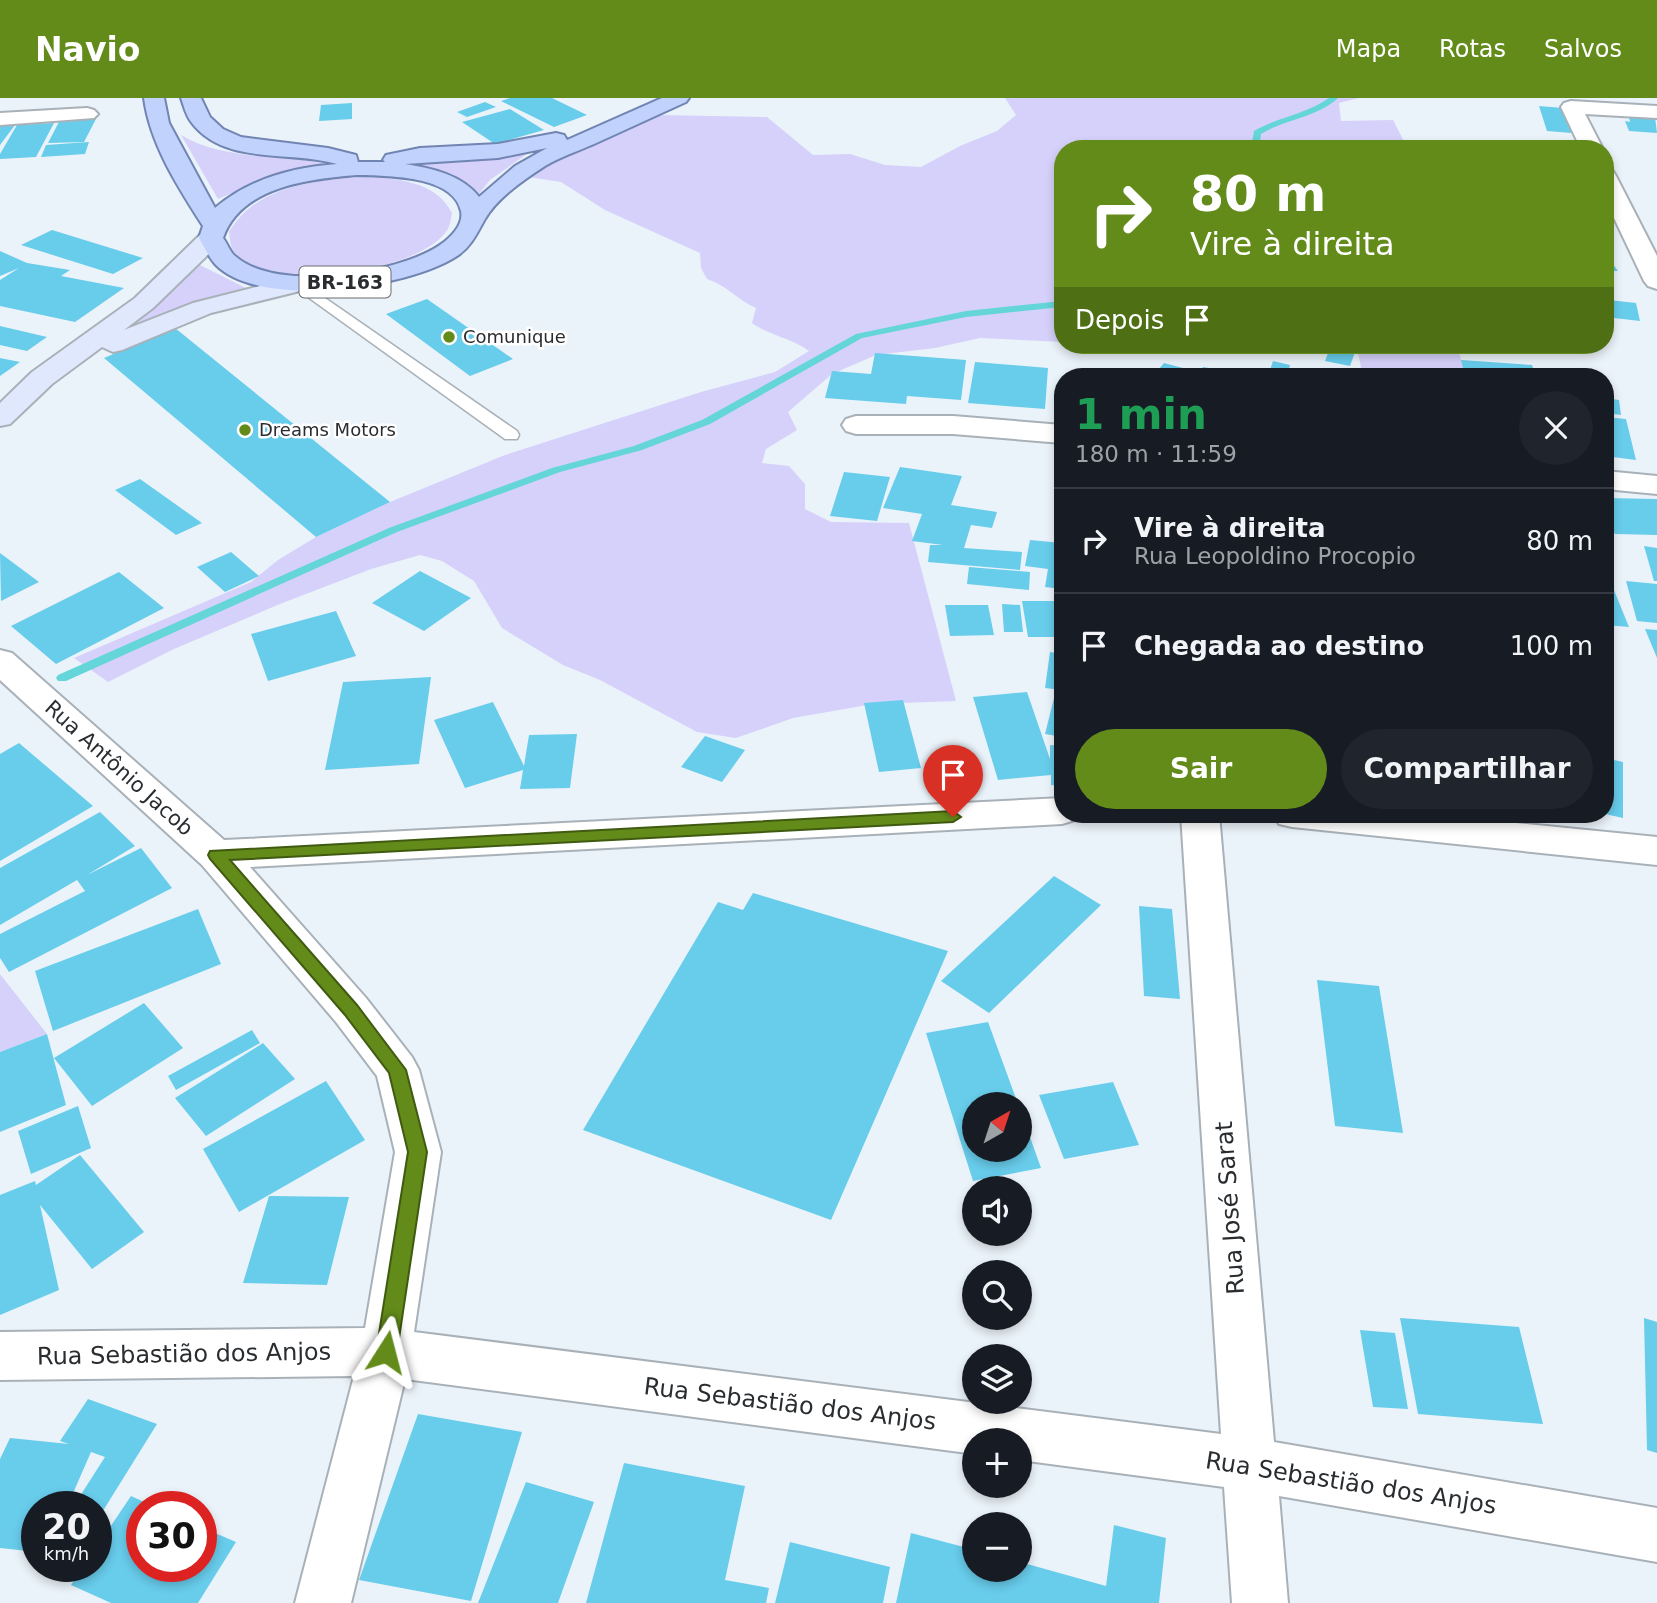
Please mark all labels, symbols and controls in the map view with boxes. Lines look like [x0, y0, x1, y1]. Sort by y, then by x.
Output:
text: Navio [35, 30, 140, 69]
text: Mapa [1336, 35, 1401, 63]
text: Rotas [1439, 35, 1506, 63]
text: Salvos [1544, 35, 1622, 63]
text: 80 m [1190, 166, 1326, 223]
icon: right [1075, 168, 1166, 259]
text: Vire à direita [1190, 225, 1395, 263]
road number: BR-163 [300, 266, 390, 298]
icon: arrive [1178, 301, 1216, 339]
text: Depois [1075, 305, 1164, 335]
place label: Comunique [463, 326, 566, 347]
marker: Comunique [441, 329, 457, 345]
text: 1 min [1075, 390, 1207, 439]
button: close [1519, 391, 1593, 465]
place label: Dreams Motors [259, 419, 396, 440]
marker: Dreams Motors [237, 422, 253, 438]
text: 180 m · 11:59 [1075, 441, 1237, 467]
text: Vire à direita [1134, 513, 1326, 543]
icon: right [1075, 522, 1113, 560]
text: 80 m [1526, 526, 1593, 556]
text: Rua Leopoldino Procopio [1134, 543, 1416, 569]
icon: arrive [1075, 627, 1113, 665]
text: Chegada ao destino [1134, 631, 1424, 661]
text: 100 m [1510, 631, 1593, 661]
street label: Rua Antônio Jacob [40, 695, 198, 841]
button: Sair [1075, 729, 1327, 809]
button: Compartilhar [1341, 729, 1593, 809]
pin [923, 745, 983, 817]
icon: arrive [934, 756, 972, 794]
north arrow [962, 1092, 1032, 1162]
map controls [962, 1092, 1032, 1582]
street label: Rua José Sarat [1210, 1120, 1250, 1296]
button: sound [962, 1176, 1032, 1246]
button: search [962, 1260, 1032, 1330]
position arrow [349, 1315, 423, 1389]
street label: Rua Sebastião dos Anjos [37, 1337, 331, 1371]
button: layers [962, 1344, 1032, 1414]
street label: Rua Sebastião dos Anjos [642, 1372, 938, 1436]
button: + [962, 1428, 1032, 1498]
street label: Rua Sebastião dos Anjos [1204, 1446, 1498, 1520]
speed limit sign: 30 [126, 1491, 217, 1582]
text: 20 [42, 1507, 91, 1547]
button: − [962, 1512, 1032, 1582]
text: km/h [44, 1543, 89, 1564]

